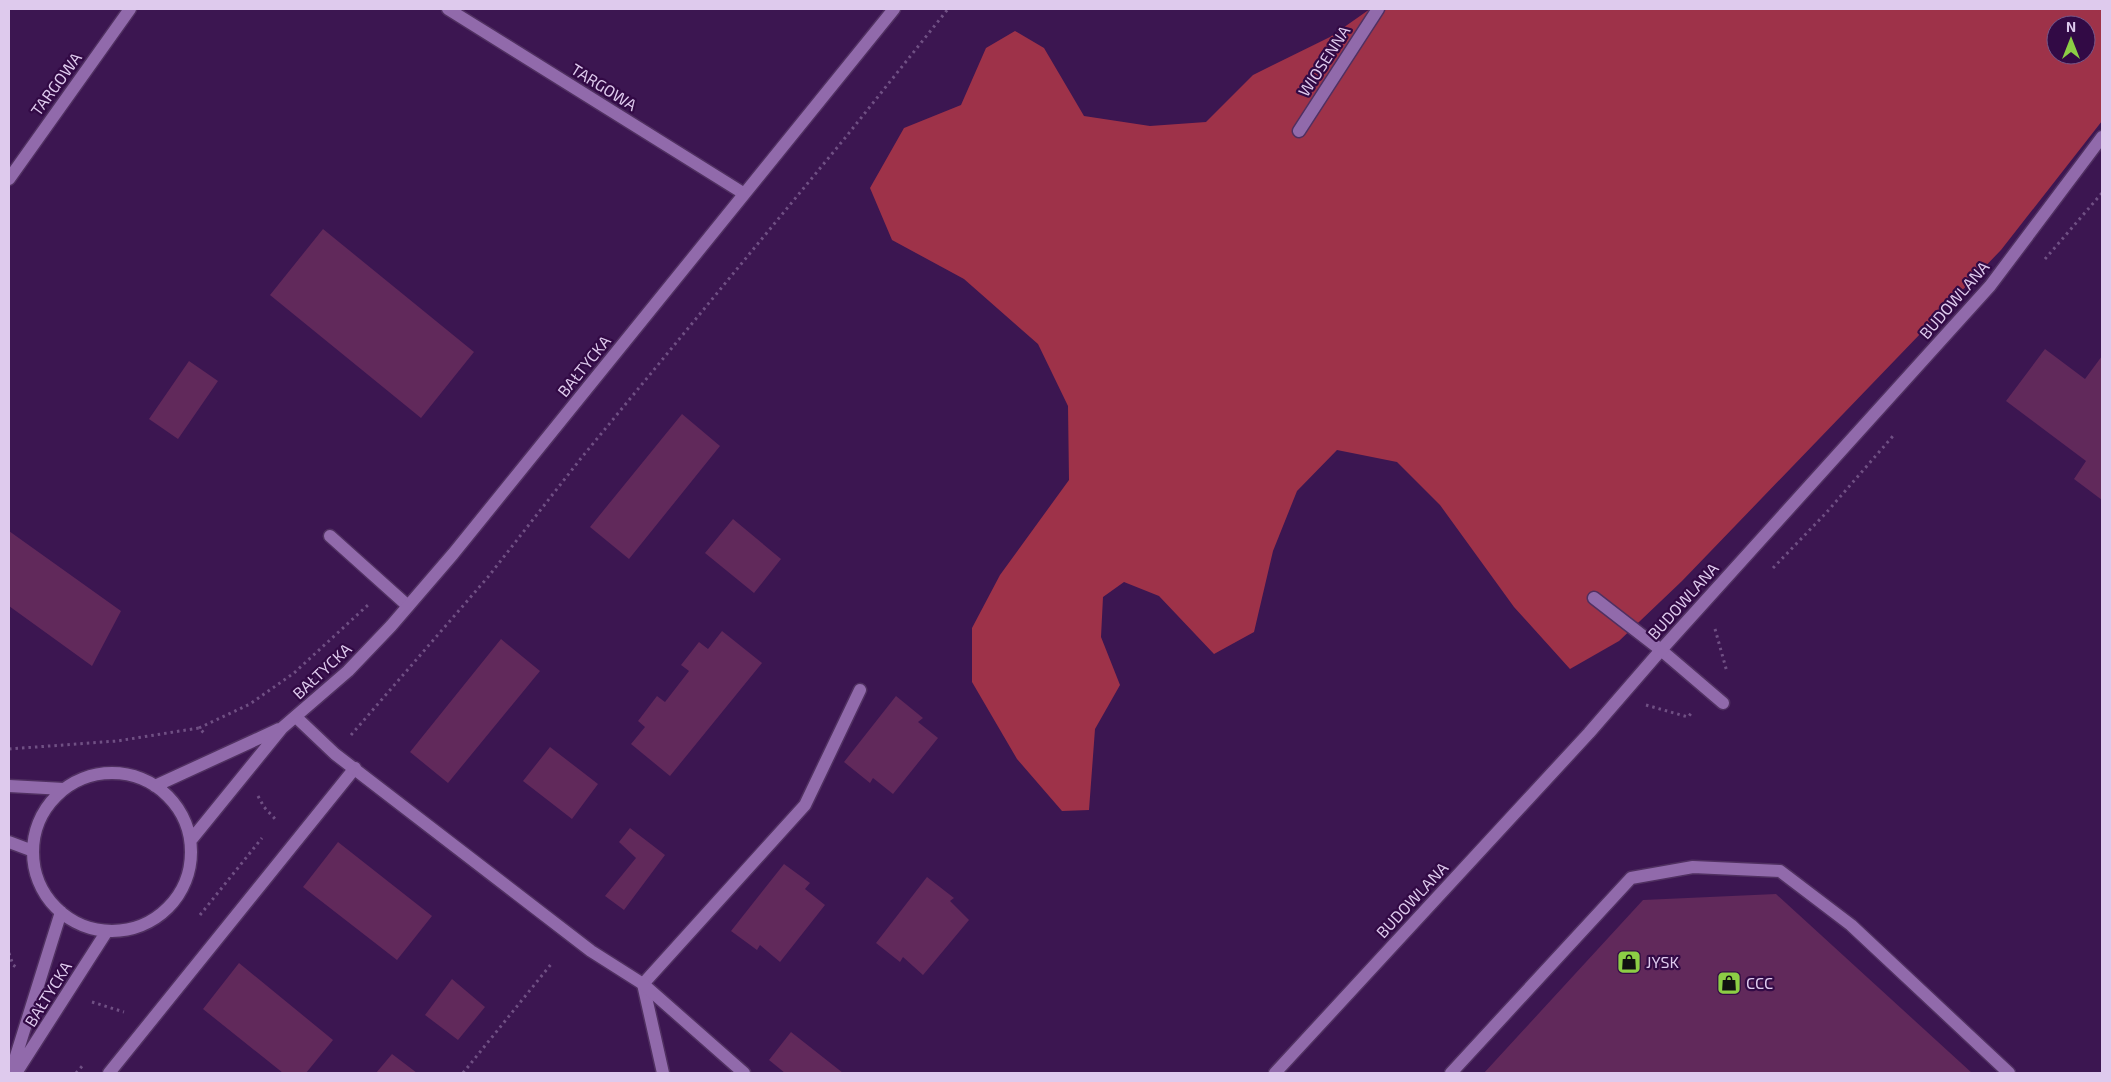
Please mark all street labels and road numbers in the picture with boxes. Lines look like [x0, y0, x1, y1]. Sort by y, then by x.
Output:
street label: WIOSENNA [1294, 22, 1353, 100]
street label: TARGOWA [26, 48, 85, 119]
street label: TARGOWA [568, 59, 641, 114]
street label: BUDOWLANA [1915, 257, 1992, 342]
street label: BAŁTYCKA [553, 331, 614, 400]
street label: BUDOWLANA [1643, 558, 1722, 643]
street label: BAŁTYCKA [288, 639, 355, 703]
street label: BUDOWLANA [1372, 858, 1452, 941]
street label: BAŁTYCKA [20, 958, 75, 1030]

